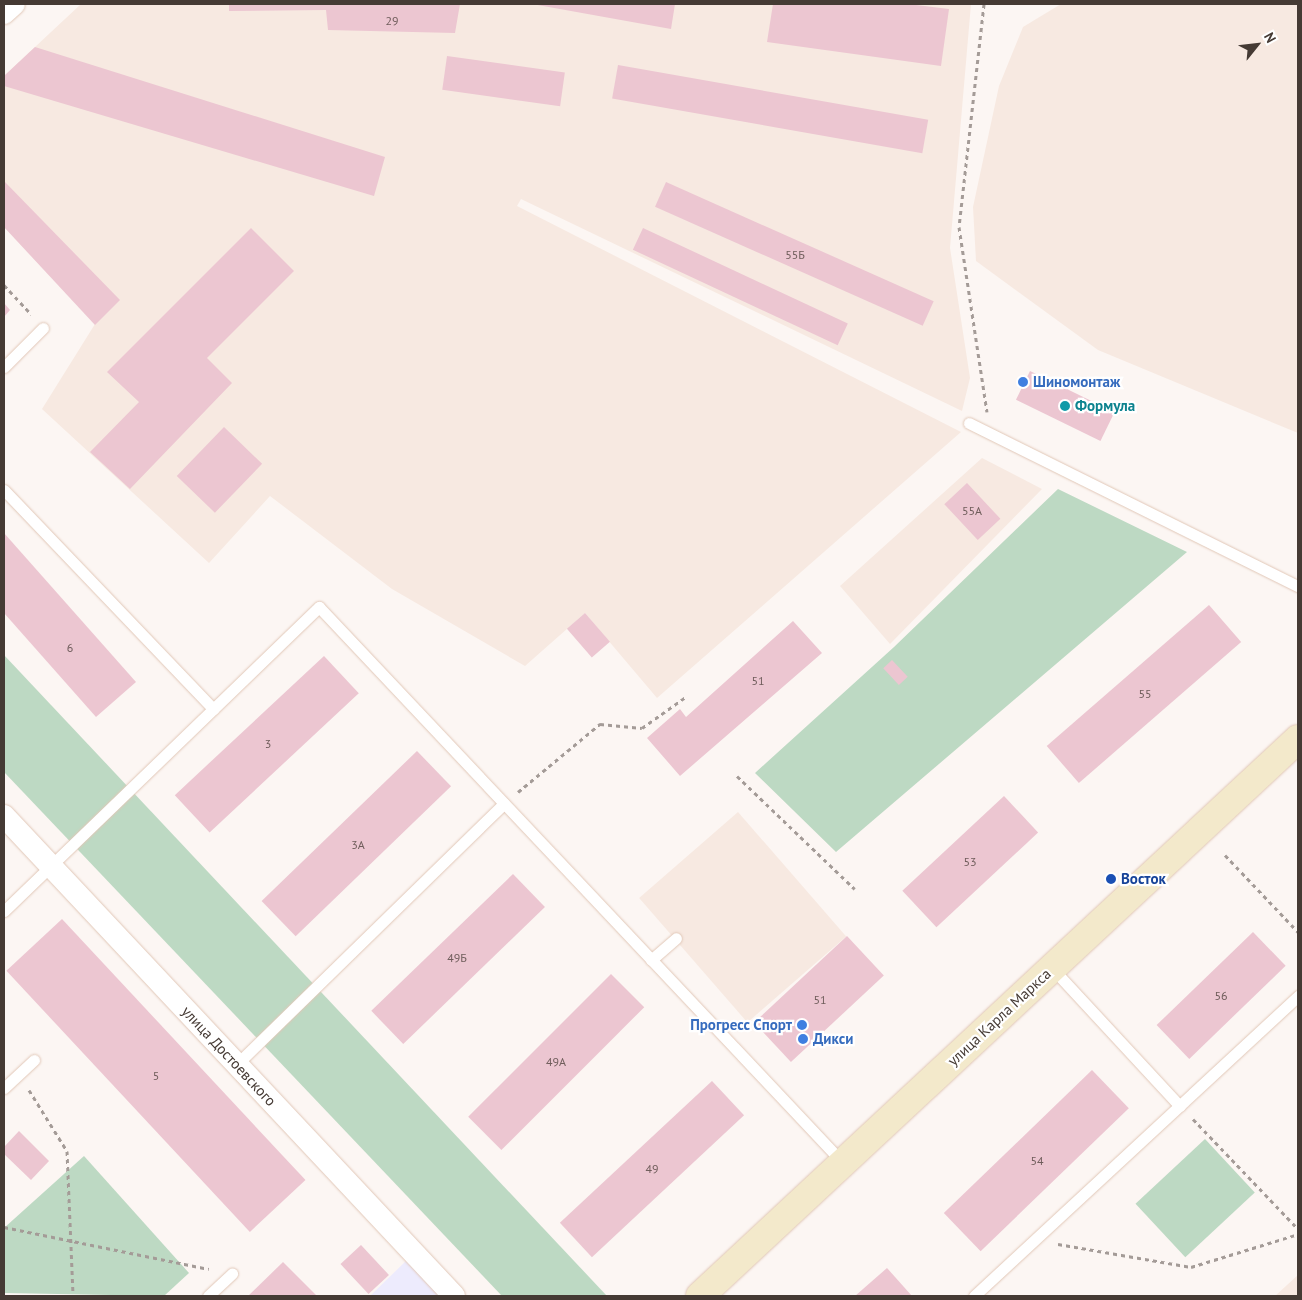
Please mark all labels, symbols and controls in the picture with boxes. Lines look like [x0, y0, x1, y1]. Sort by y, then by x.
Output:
house number: 29 [385, 14, 399, 28]
north arrow [1232, 20, 1282, 70]
text: N [1260, 29, 1280, 46]
house number: 55Б [785, 248, 805, 262]
place label: Шиномонтаж [1033, 373, 1120, 391]
marker: Шиномонтаж [1017, 376, 1029, 388]
place label: Формула [1075, 397, 1135, 415]
marker: Формула [1059, 400, 1071, 412]
house number: 55А [962, 504, 982, 518]
house number: 6 [67, 641, 73, 655]
house number: 51 [751, 674, 765, 688]
house number: 55 [1138, 687, 1152, 701]
house number: 3 [265, 737, 271, 751]
house number: 3А [351, 838, 365, 852]
house number: 53 [963, 855, 977, 869]
place label: Восток [1121, 870, 1166, 888]
marker: Восток [1105, 873, 1117, 885]
house number: 49Б [447, 951, 467, 965]
street label: улица Карла Маркса [944, 965, 1054, 1069]
house number: 56 [1214, 989, 1228, 1003]
house number: 51 [813, 993, 827, 1007]
street label: улица Достоевского [178, 1002, 280, 1110]
place label: Прогресс Спорт [690, 1016, 792, 1034]
marker: Прогресс Спорт [796, 1019, 808, 1031]
place label: Дикси [813, 1030, 853, 1048]
marker: Дикси [797, 1033, 809, 1045]
house number: 49А [546, 1055, 566, 1069]
house number: 5 [153, 1069, 159, 1083]
house number: 54 [1030, 1154, 1044, 1168]
house number: 49 [645, 1162, 659, 1176]

